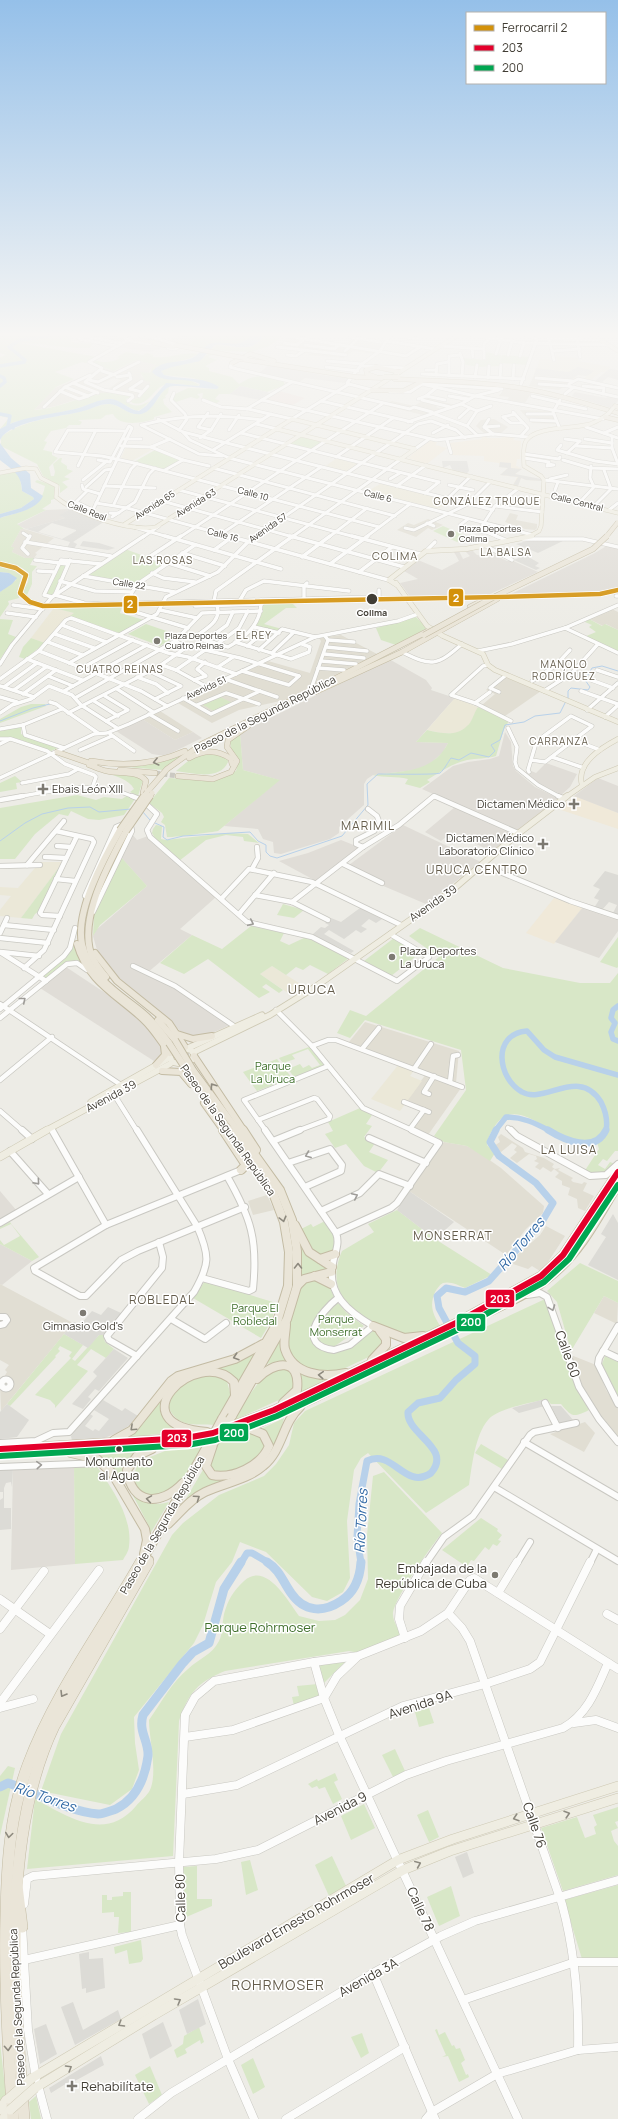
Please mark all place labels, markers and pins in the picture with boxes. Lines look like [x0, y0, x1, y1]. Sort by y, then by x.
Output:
place label: Plaza Deportes Colima [459, 522, 522, 545]
marker: Plaza Deportes Colima [446, 529, 456, 539]
marker: Colima [365, 592, 379, 606]
place label: Colima [357, 606, 387, 619]
place label: Plaza Deportes Cuatro Reinas [165, 629, 228, 652]
marker: Plaza Deportes Cuatro Reinas [152, 636, 162, 646]
place label: Ebais León XIII [52, 781, 123, 796]
marker: Ebais León XIII [37, 783, 49, 795]
place label: Dictamen Médico [477, 796, 565, 811]
marker: Dictamen Médico [568, 798, 580, 810]
place label: Dictamen Médico Laboratorio Clínico [439, 830, 534, 858]
marker: Dictamen Médico Laboratorio Clínico [537, 838, 549, 850]
place label: Plaza Deportes La Uruca [400, 943, 476, 971]
marker: Plaza Deportes La Uruca [387, 952, 397, 962]
marker: Gimnasio Gold's [78, 1308, 88, 1318]
place label: Gimnasio Gold's [43, 1318, 123, 1333]
marker: Monumento al Agua [114, 1444, 124, 1454]
place label: Monumento al Agua [85, 1453, 153, 1484]
place label: Embajada de la República de Cuba [375, 1559, 487, 1592]
marker: Embajada de la República de Cuba [490, 1570, 500, 1580]
place label: Rehabilítate [81, 2077, 154, 2095]
marker: Rehabilítate [66, 2080, 78, 2092]

